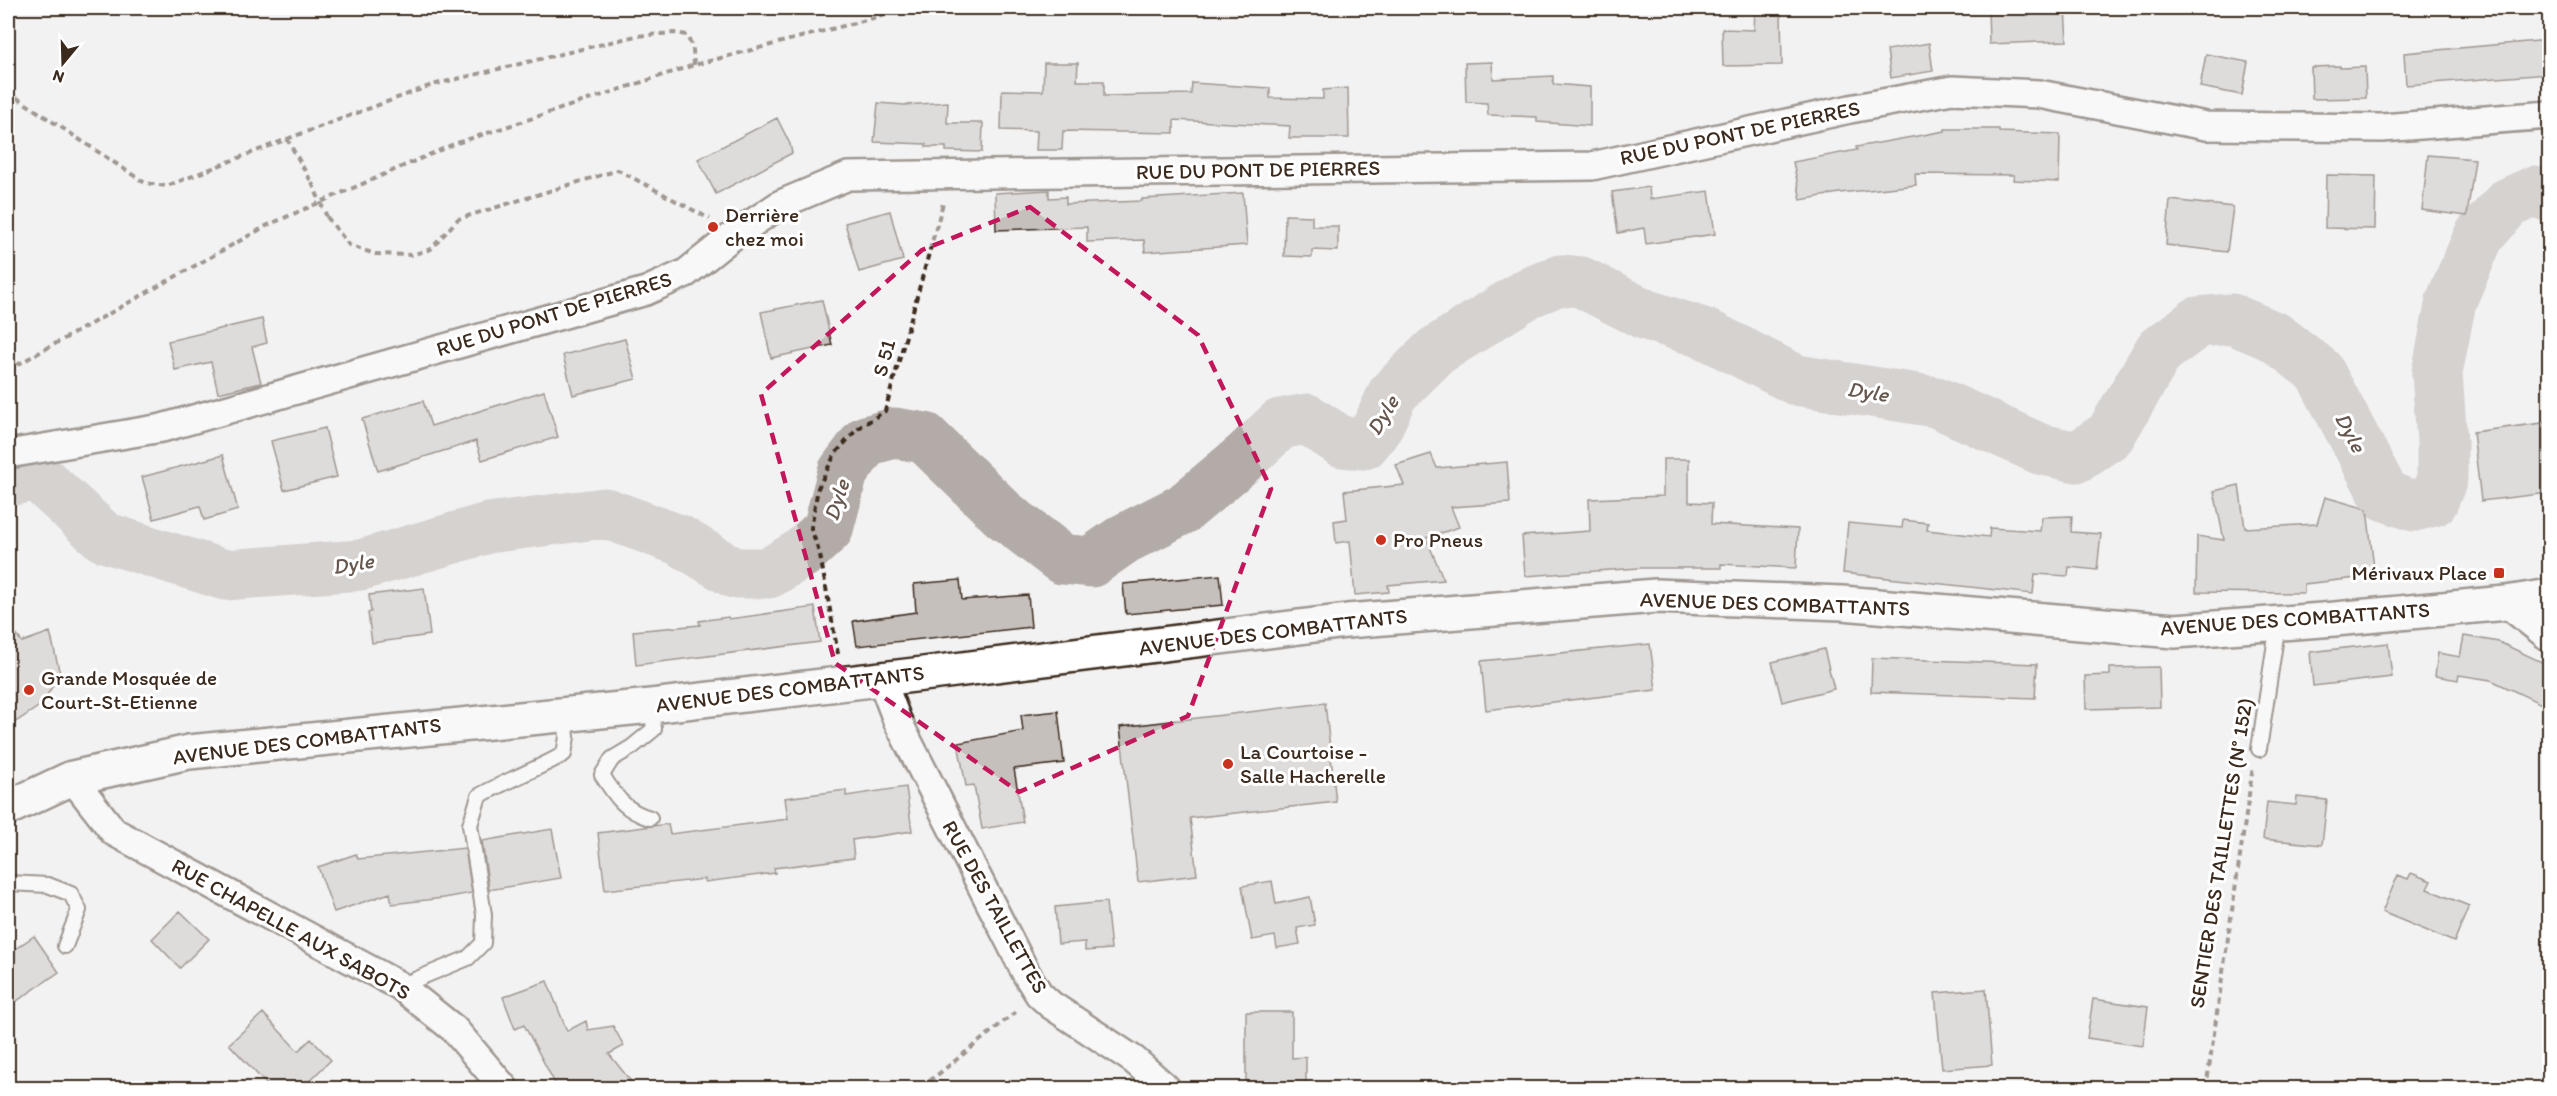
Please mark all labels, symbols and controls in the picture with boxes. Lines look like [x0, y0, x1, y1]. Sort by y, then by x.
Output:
north arrow [33, 33, 93, 93]
text: N [50, 66, 66, 87]
street label: RUE DU PONT DE PIERRES [1618, 95, 1862, 170]
street label: RUE DU PONT DE PIERRES [1136, 155, 1380, 184]
place label: Derrière chez moi [725, 202, 804, 251]
marker: Derrière chez moi [706, 220, 720, 234]
street label: RUE DU PONT DE PIERRES [433, 266, 674, 361]
street label: S 51 [867, 336, 900, 379]
water label: Dyle [1845, 375, 1892, 408]
water label: Dyle [1360, 389, 1405, 440]
water label: Dyle [2329, 408, 2373, 458]
water label: Dyle [818, 475, 856, 524]
place label: Pro Pneus [1393, 527, 1483, 552]
marker: Pro Pneus [1374, 533, 1388, 547]
water label: Dyle [330, 547, 377, 580]
place label: Mérivaux Place [2352, 560, 2487, 585]
marker: Mérivaux Place [2492, 566, 2506, 580]
street label: AVENUE DES COMBATTANTS [1640, 586, 1910, 621]
street label: AVENUE DES COMBATTANTS [2159, 597, 2431, 640]
street label: AVENUE DES COMBATTANTS [1137, 603, 1409, 660]
street label: AVENUE DES COMBATTANTS [654, 660, 926, 717]
place label: Grande Mosquée de Court-St-Etienne [41, 665, 217, 714]
marker: Grande Mosquée de Court-St-Etienne [22, 683, 36, 697]
street label: SENTIER DES TAILLETTES (N° 152) [2184, 696, 2257, 1010]
street label: AVENUE DES COMBATTANTS [171, 712, 443, 769]
place label: La Courtoise - Salle Hacherelle [1240, 739, 1386, 788]
marker: La Courtoise - Salle Hacherelle [1221, 757, 1235, 771]
street label: RUE DES TAILLETTES [938, 816, 1053, 998]
street label: RUE CHAPELLE AUX SABOTS [168, 852, 415, 1005]

